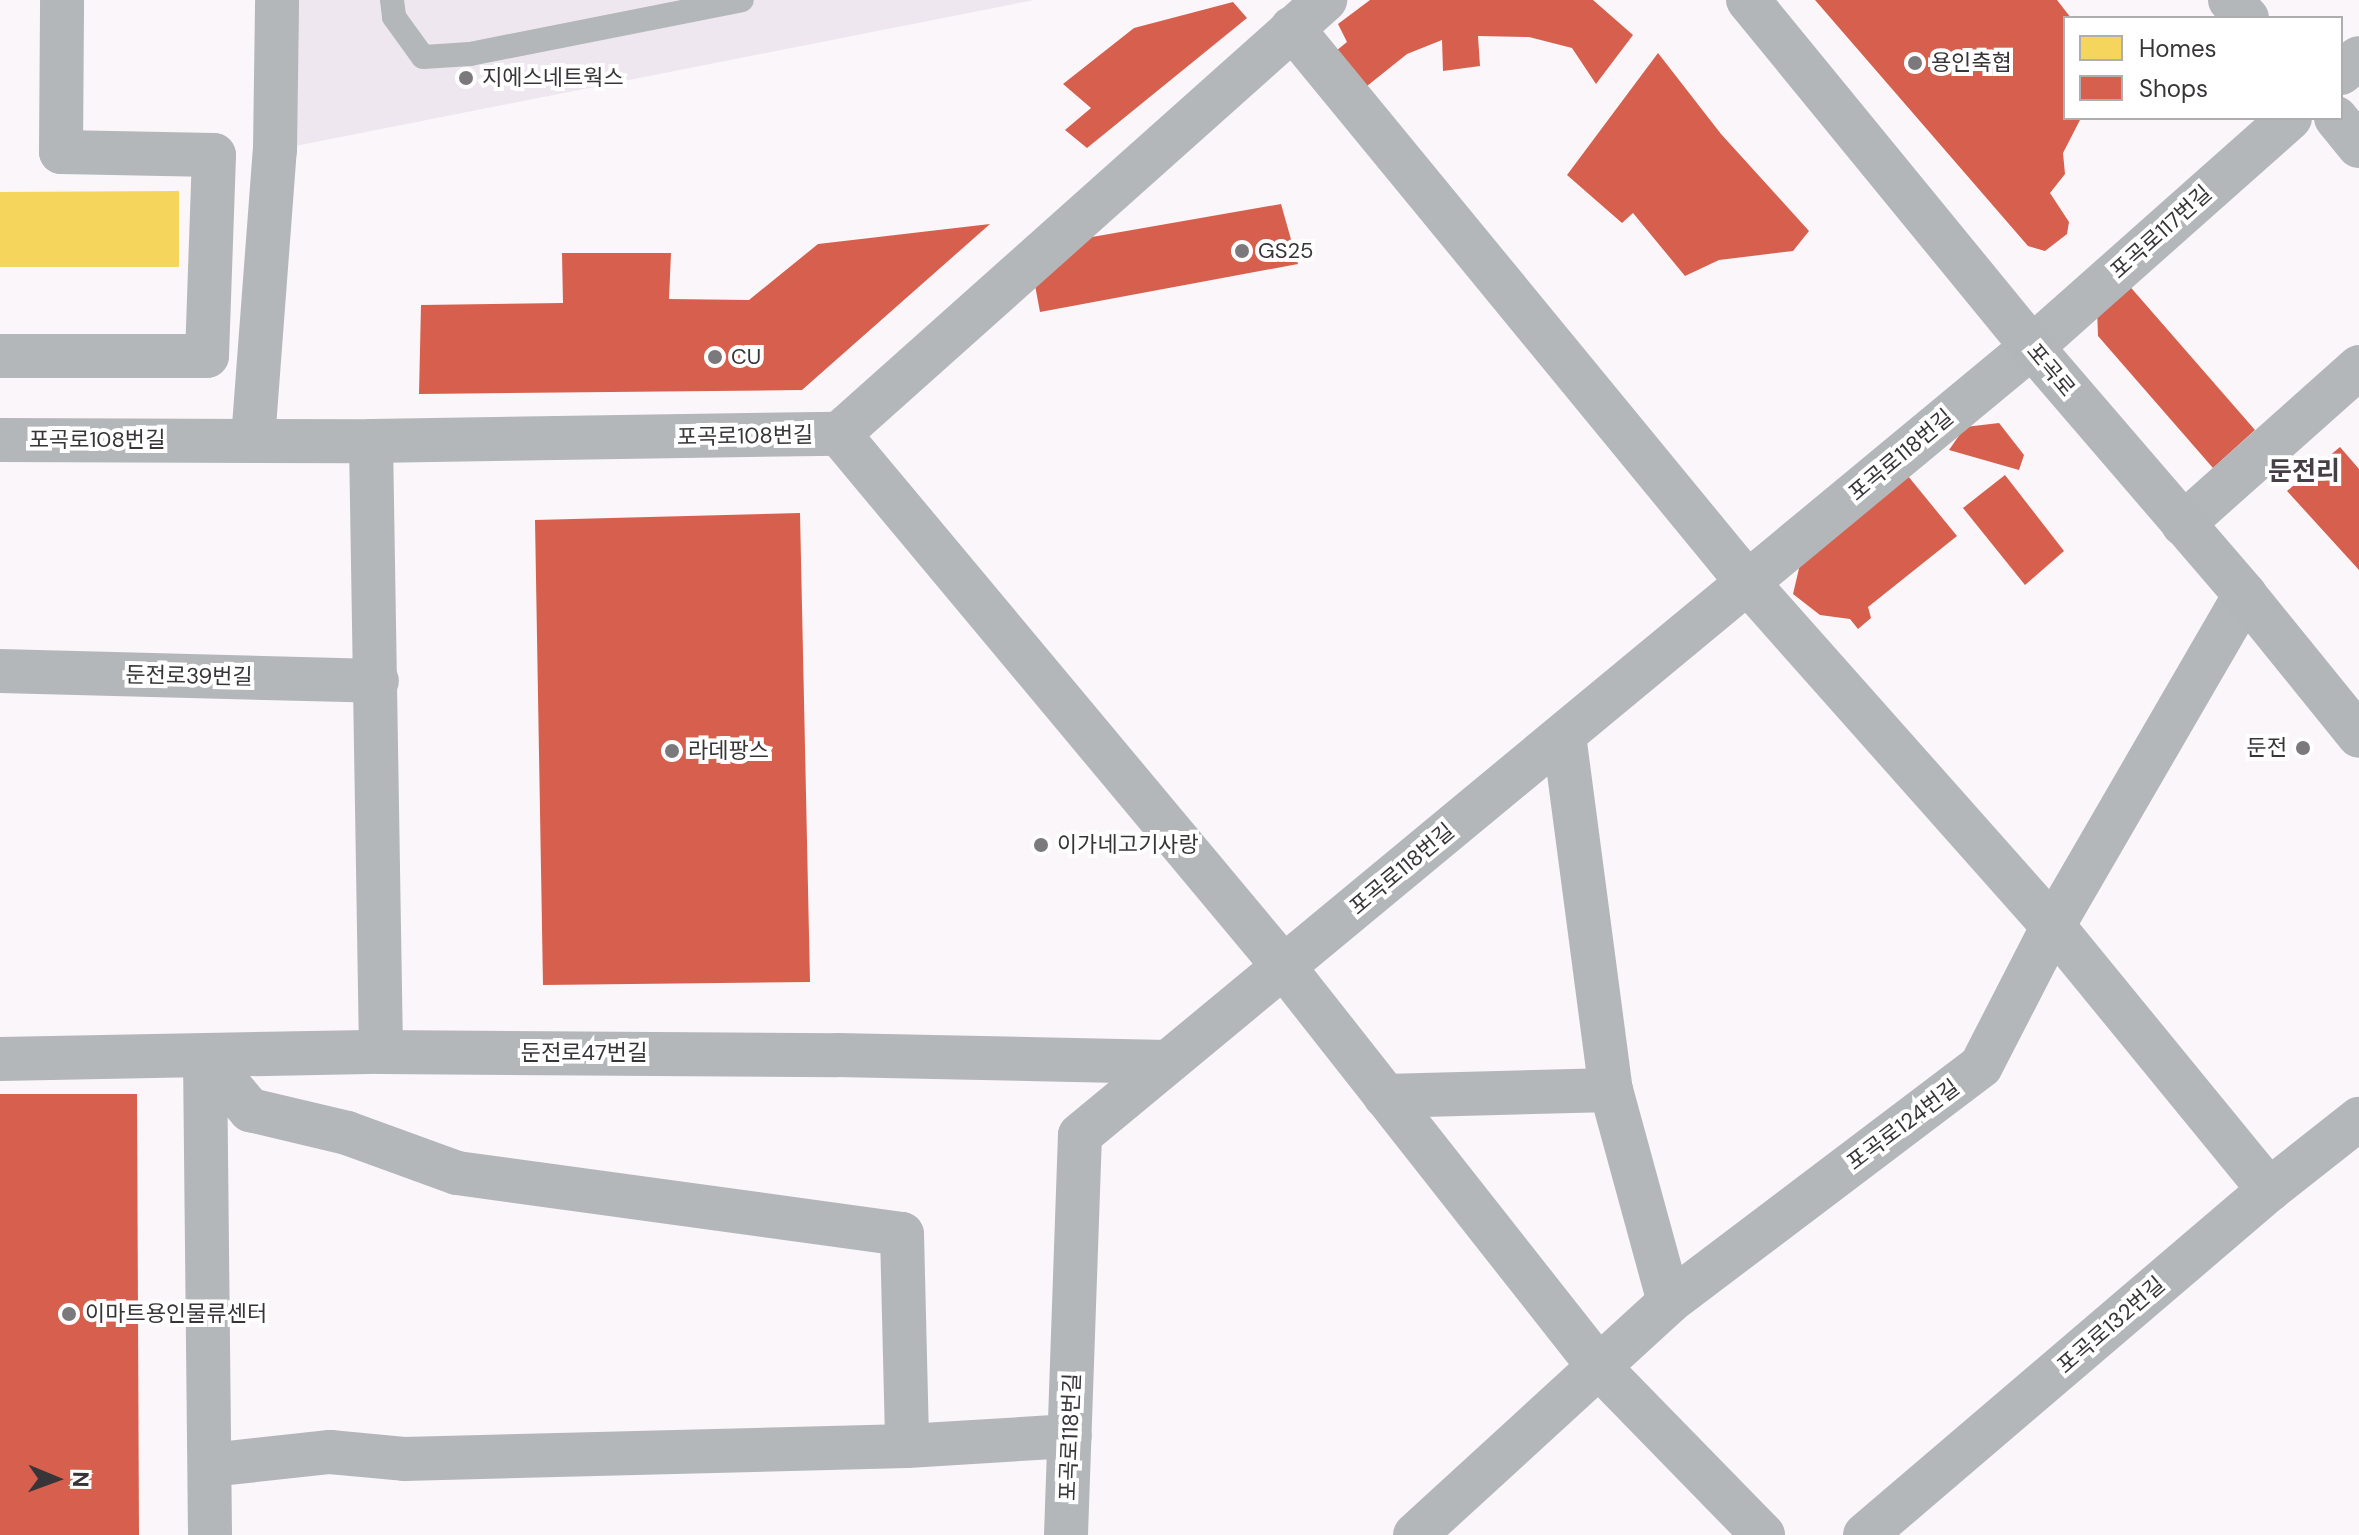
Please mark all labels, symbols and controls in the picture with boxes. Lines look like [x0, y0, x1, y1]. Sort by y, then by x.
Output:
legend [2063, 16, 2343, 120]
text: Homes [2139, 33, 2217, 64]
place label: 용인축협 [1931, 50, 2012, 76]
marker: 용인축협 [1906, 54, 1924, 72]
place label: 지에스네트웍스 [482, 65, 624, 91]
marker: 지에스네트웍스 [457, 69, 475, 87]
text: Shops [2139, 73, 2208, 104]
street label: 포곡로117번길 [2105, 180, 2217, 284]
place label: GS25 [1258, 238, 1314, 264]
marker: GS25 [1233, 242, 1251, 260]
street label: 포곡로 [2021, 338, 2081, 402]
place label: CU [731, 344, 761, 370]
marker: CU [706, 348, 724, 366]
street label: 포곡로118번길 [1843, 404, 1959, 506]
street label: 포곡로108번길 [677, 422, 813, 450]
street label: 포곡로108번길 [29, 427, 165, 453]
district label: 둔전리 [2268, 456, 2340, 488]
street label: 둔전로39번길 [125, 662, 253, 690]
place label: 둔전 [2247, 735, 2287, 761]
place label: 라데팡스 [688, 738, 769, 764]
marker: 둔전 [2294, 739, 2312, 757]
marker: 라데팡스 [663, 742, 681, 760]
street label: 포곡로118번길 [1344, 818, 1460, 920]
place label: 이가네고기사랑 [1057, 832, 1199, 858]
marker: 이가네고기사랑 [1032, 836, 1050, 854]
street label: 둔전로47번길 [521, 1040, 647, 1066]
street label: 포곡로124번길 [1842, 1074, 1964, 1176]
street label: 포곡로132번길 [2052, 1271, 2170, 1379]
place label: 이마트용인물류센터 [85, 1301, 267, 1327]
marker: 이마트용인물류센터 [60, 1305, 78, 1323]
street label: 포곡로118번길 [1055, 1372, 1085, 1502]
north arrow [16, 1439, 96, 1519]
text: N [66, 1471, 95, 1488]

